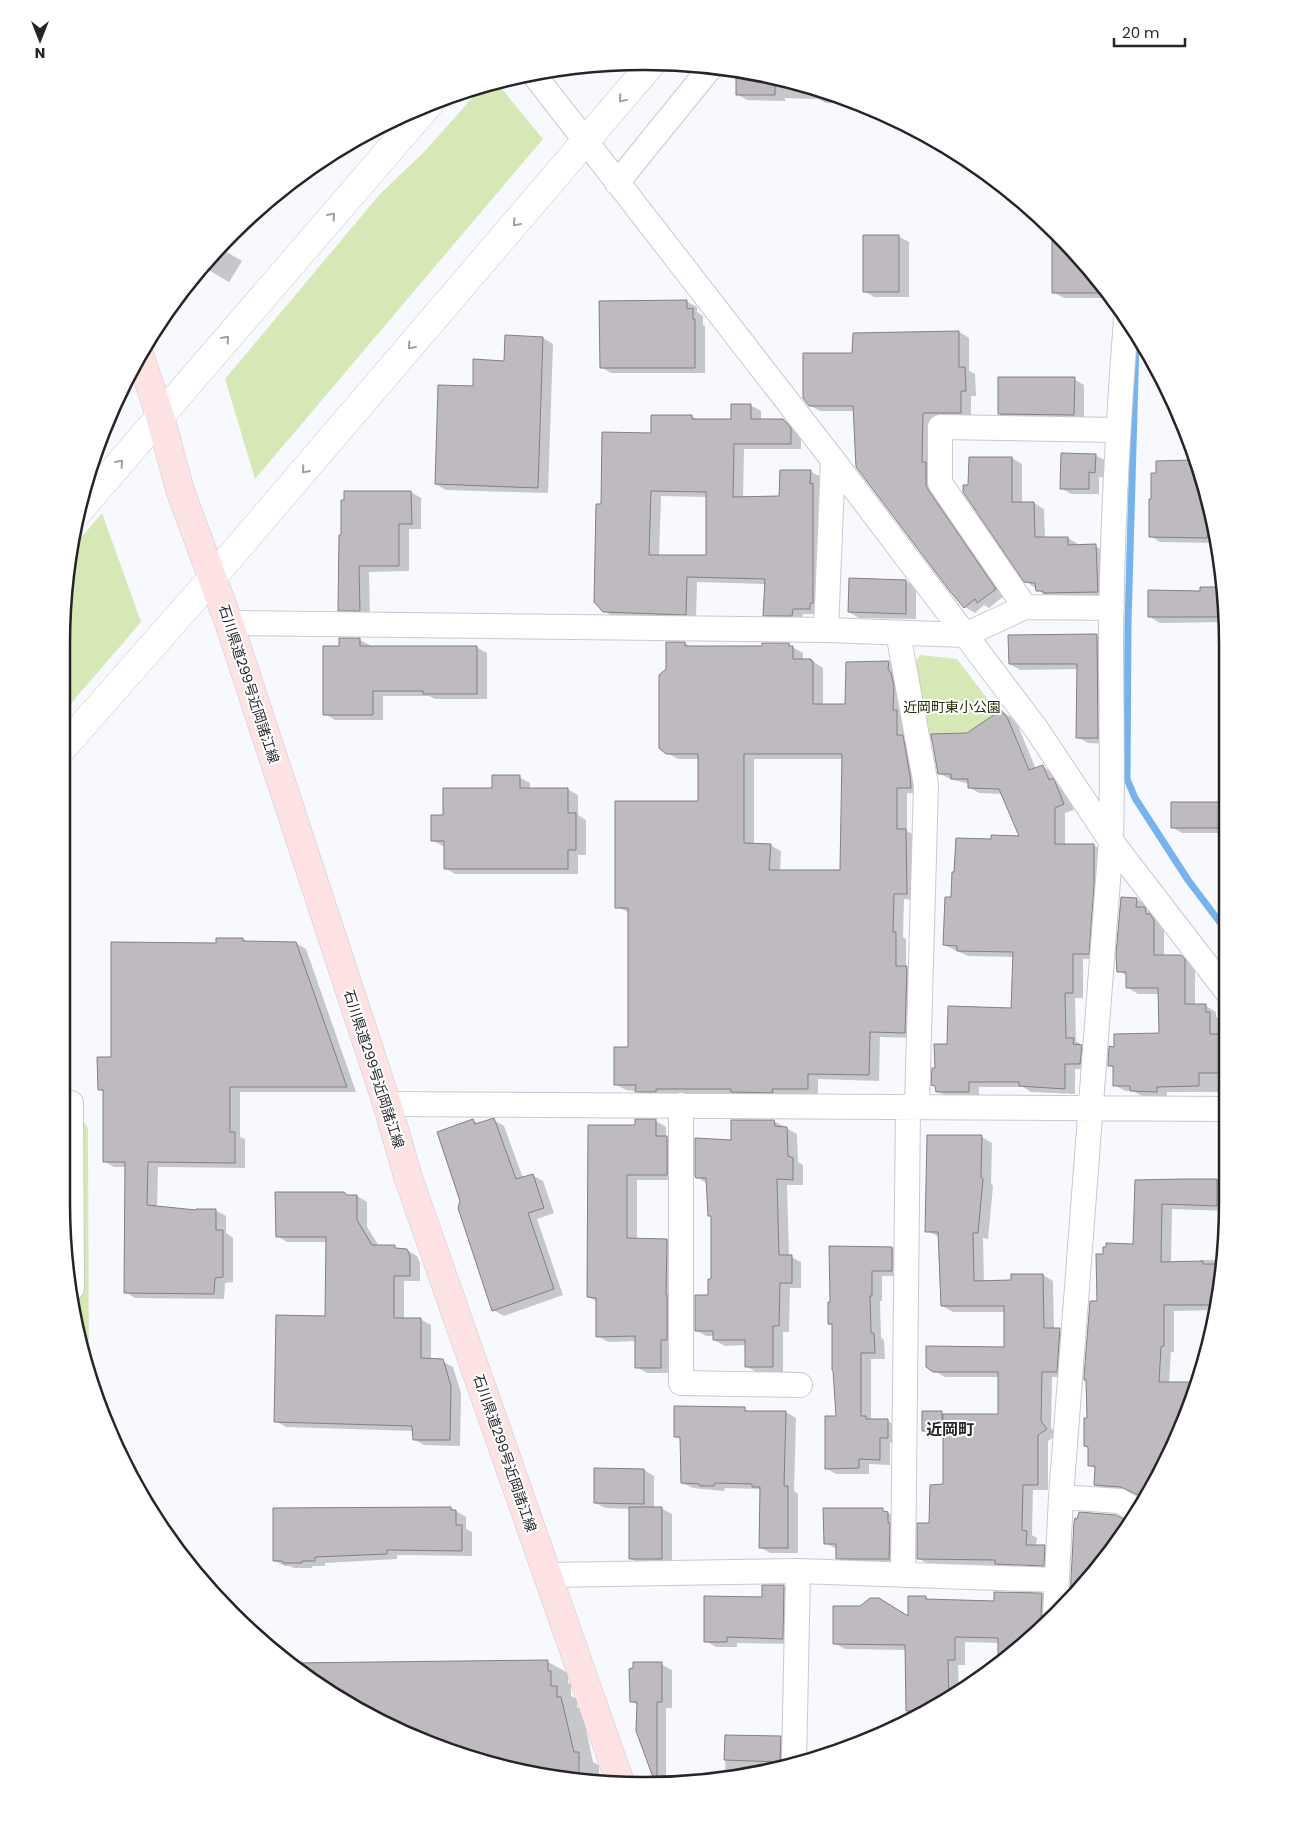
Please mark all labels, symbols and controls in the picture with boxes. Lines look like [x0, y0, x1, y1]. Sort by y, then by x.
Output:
north arrow [15, 15, 65, 65]
scale bar [1114, 15, 1185, 47]
text: 20 m [1122, 22, 1160, 43]
text: N [35, 43, 45, 63]
one-way arrow [618, 94, 627, 103]
one-way arrow [327, 213, 336, 222]
one-way arrow [514, 217, 522, 226]
one-way arrow [221, 336, 230, 345]
one-way arrow [407, 341, 416, 350]
one-way arrow [115, 459, 124, 468]
one-way arrow [301, 464, 310, 473]
street label: 石川県道299号近岡諸江線 [214, 602, 284, 766]
park label: 近岡町東小公園 [903, 697, 1001, 717]
street label: 石川県道299号近岡諸江線 [339, 987, 409, 1151]
street label: 石川県道299号近岡諸江線 [469, 1371, 541, 1535]
district label: 近岡町 [926, 1418, 974, 1441]

